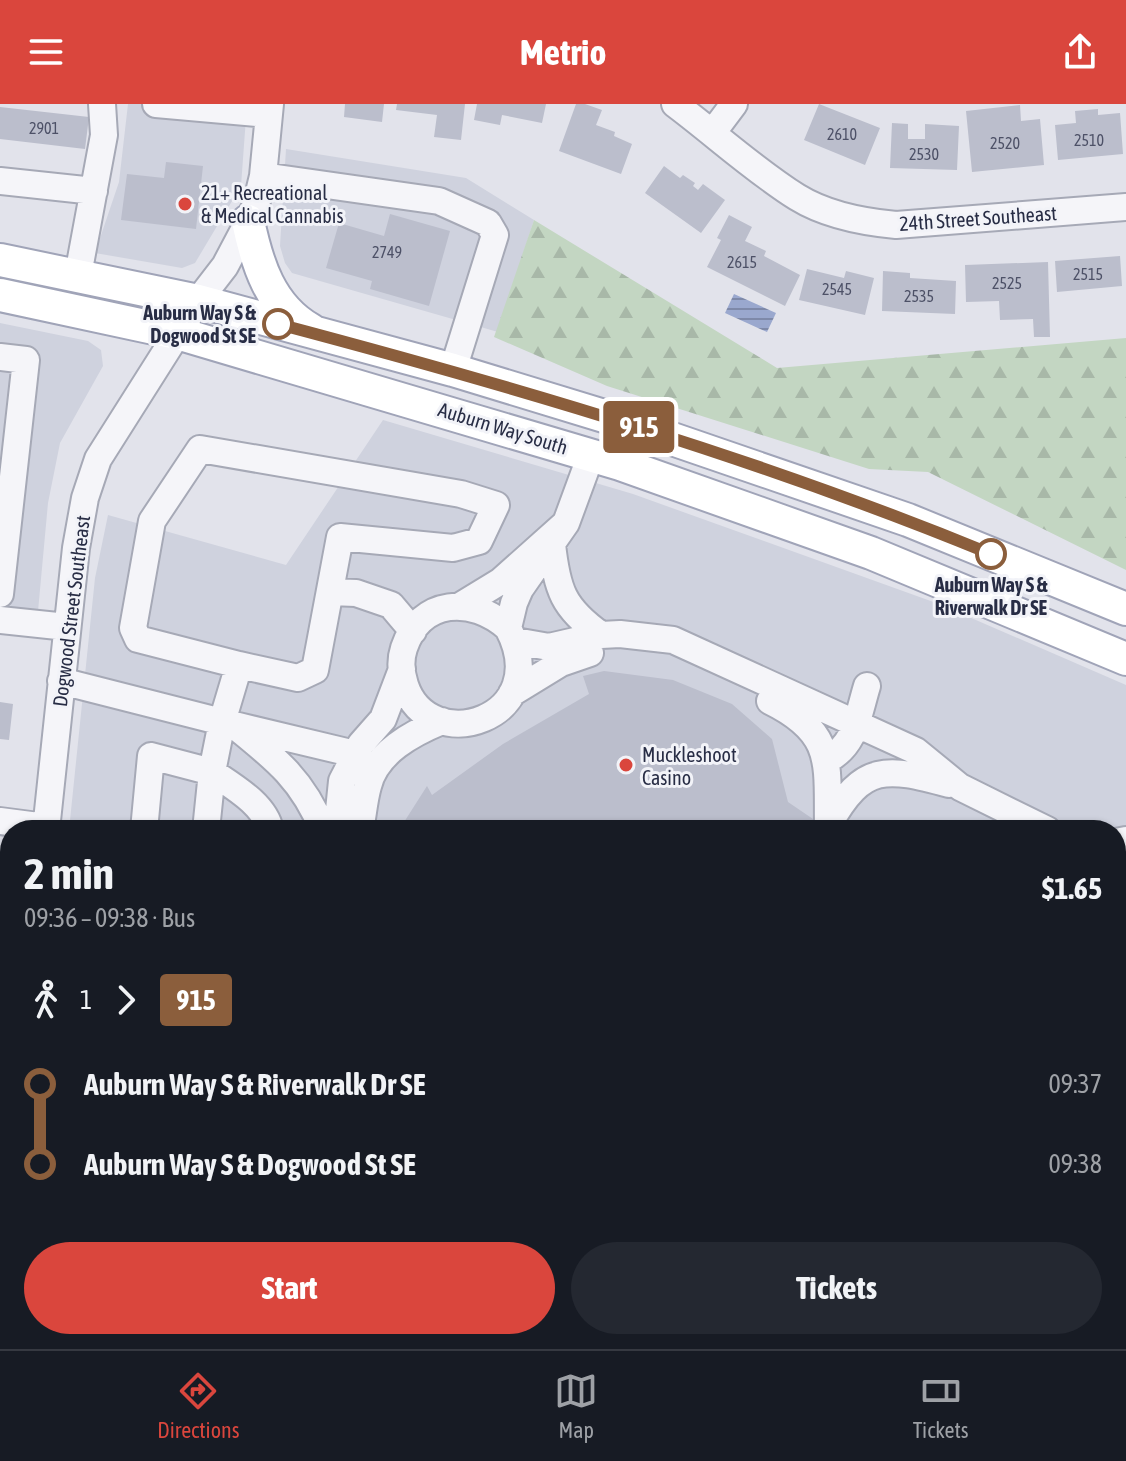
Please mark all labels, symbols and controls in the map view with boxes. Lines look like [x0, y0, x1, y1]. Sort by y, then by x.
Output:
icon: menu [24, 30, 68, 74]
icon: share [1058, 30, 1102, 74]
text: Metrio [520, 31, 606, 73]
house number: 2901 [29, 119, 59, 137]
house number: 2610 [827, 125, 857, 143]
house number: 2510 [1074, 131, 1104, 149]
house number: 2520 [990, 134, 1020, 152]
house number: 2530 [909, 145, 939, 163]
place label: 21+ Recreational & Medical Cannabis [201, 181, 343, 227]
marker: 21+ Recreational & Medical Cannabis [176, 195, 194, 213]
street label: 24th Street Southeast [899, 201, 1058, 235]
house number: 2749 [372, 243, 402, 261]
house number: 2615 [727, 253, 757, 271]
house number: 2515 [1073, 265, 1103, 283]
house number: 2525 [992, 274, 1022, 292]
house number: 2545 [822, 280, 852, 298]
house number: 2535 [904, 287, 934, 305]
place label: Auburn Way S & Dogwood St SE [142, 301, 257, 347]
marker: Auburn Way S & Dogwood St SE [263, 309, 293, 339]
street label: Auburn Way South [436, 397, 570, 459]
line badge: 915 [593, 401, 685, 453]
text: 915 [619, 411, 659, 443]
street label: Dogwood Street Southeast [48, 514, 94, 708]
marker: Auburn Way S & Riverwalk Dr SE [976, 539, 1006, 569]
place label: Auburn Way S & Riverwalk Dr SE [934, 573, 1048, 619]
place label: Muckleshoot Casino [642, 743, 737, 789]
marker: Muckleshoot Casino [617, 756, 635, 774]
text: 2 min [24, 848, 114, 898]
text: $1.65 [1042, 871, 1102, 905]
text: 09:36 – 09:38 · Bus [24, 903, 195, 933]
icon: walk [24, 978, 68, 1022]
icon: forward [104, 978, 148, 1022]
text: 915 [176, 984, 216, 1016]
text: 1 [80, 985, 92, 1015]
text: Auburn Way S & Riverwalk Dr SE [84, 1067, 426, 1101]
text: 09:37 [1048, 1069, 1102, 1099]
text: Auburn Way S & Dogwood St SE [84, 1147, 416, 1181]
text: 09:38 [1048, 1149, 1102, 1179]
button: Start [24, 1242, 555, 1334]
button: Tickets [571, 1242, 1102, 1334]
tab: Directions [157, 1369, 239, 1443]
tab: Map [554, 1369, 598, 1443]
tab: Tickets [913, 1369, 969, 1443]

